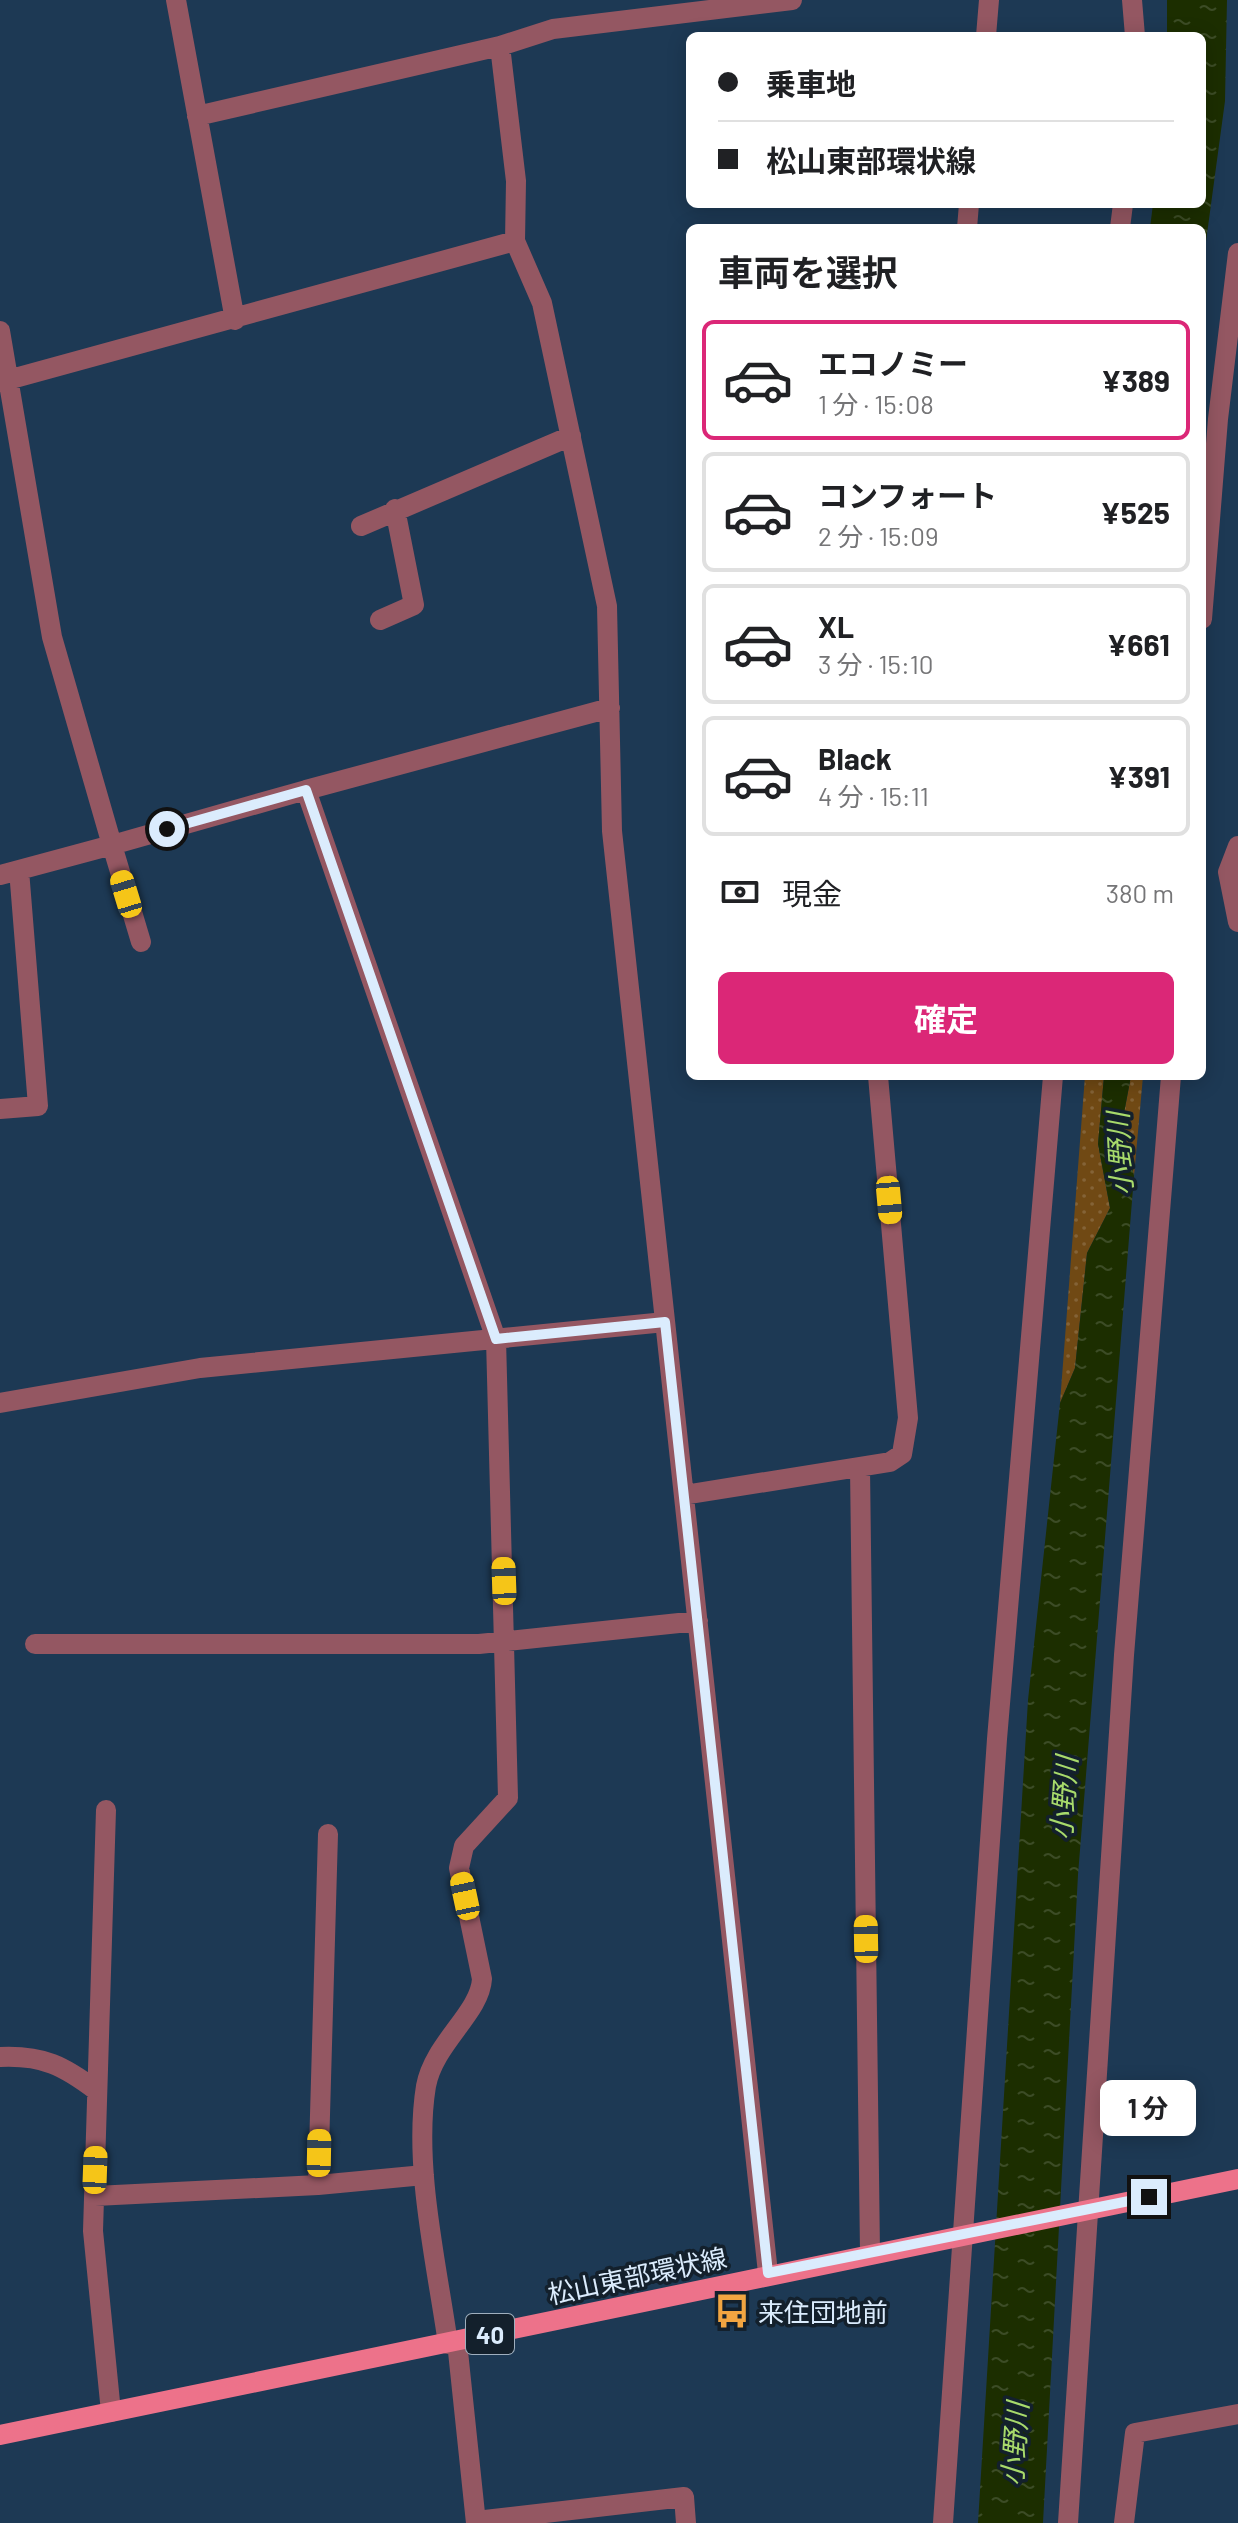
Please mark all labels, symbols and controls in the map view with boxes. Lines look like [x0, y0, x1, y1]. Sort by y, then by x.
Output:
text: 乗車地 [766, 65, 856, 101]
text: 松山東部環状線 [766, 142, 976, 178]
text: 車両を選択 [718, 250, 898, 293]
icon: car [722, 344, 794, 416]
text: エコノミー [818, 345, 968, 381]
text: ¥389 [1101, 362, 1170, 398]
text: 1 分 · 15:08 [818, 388, 934, 419]
icon: car [722, 476, 794, 548]
text: コンフォート [818, 477, 997, 513]
text: ¥525 [1100, 494, 1170, 530]
text: 2 分 · 15:09 [818, 520, 939, 551]
icon: car [722, 608, 794, 680]
text: XL [818, 608, 854, 644]
text: ¥661 [1107, 626, 1170, 662]
text: 3 分 · 15:10 [818, 648, 934, 679]
icon: car [722, 740, 794, 812]
text: Black [818, 740, 892, 776]
text: ¥391 [1107, 758, 1170, 794]
text: 4 分 · 15:11 [818, 780, 929, 811]
route start [149, 811, 185, 847]
car [108, 868, 144, 920]
icon: cash [718, 870, 762, 914]
text: 現金 [782, 875, 842, 911]
text: 380 m [1106, 877, 1174, 908]
button: 確定 [718, 972, 1174, 1064]
water label: 小野川 [1100, 1108, 1138, 1197]
car [875, 1175, 903, 1225]
car [491, 1557, 517, 1605]
water label: 小野川 [1043, 1752, 1083, 1841]
car [448, 1870, 482, 1922]
car [854, 1915, 878, 1963]
callout: 1 分 [1101, 2081, 1197, 2137]
text: 1 分 [1128, 2092, 1168, 2123]
car [307, 2129, 331, 2177]
car [82, 2146, 108, 2194]
route end [1131, 2179, 1167, 2215]
street label: 松山東部環状線 [545, 2241, 729, 2309]
bus stop icon: 来住団地前 [713, 2292, 751, 2330]
place label: 来住団地前 [758, 2296, 888, 2327]
road number: 40 [466, 2314, 514, 2354]
water label: 小野川 [994, 2398, 1034, 2487]

